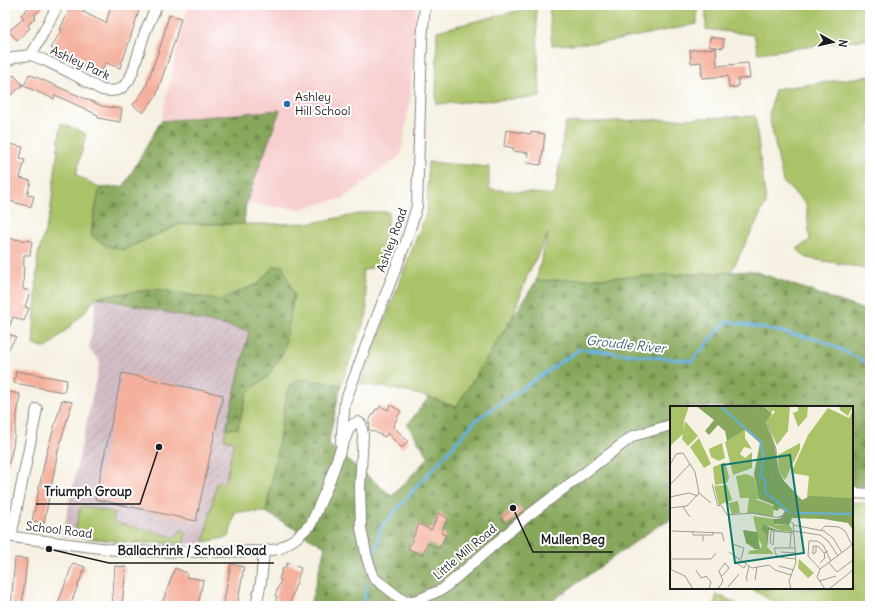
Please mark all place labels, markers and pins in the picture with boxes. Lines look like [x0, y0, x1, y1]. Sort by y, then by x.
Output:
place label: Ashley Hill School [295, 89, 350, 118]
marker: Ashley Hill School [282, 99, 292, 109]
callout: Triumph Group [36, 479, 140, 504]
callout: Mullen Beg [533, 527, 613, 552]
callout: Ballachrink / School Road [109, 538, 274, 563]

